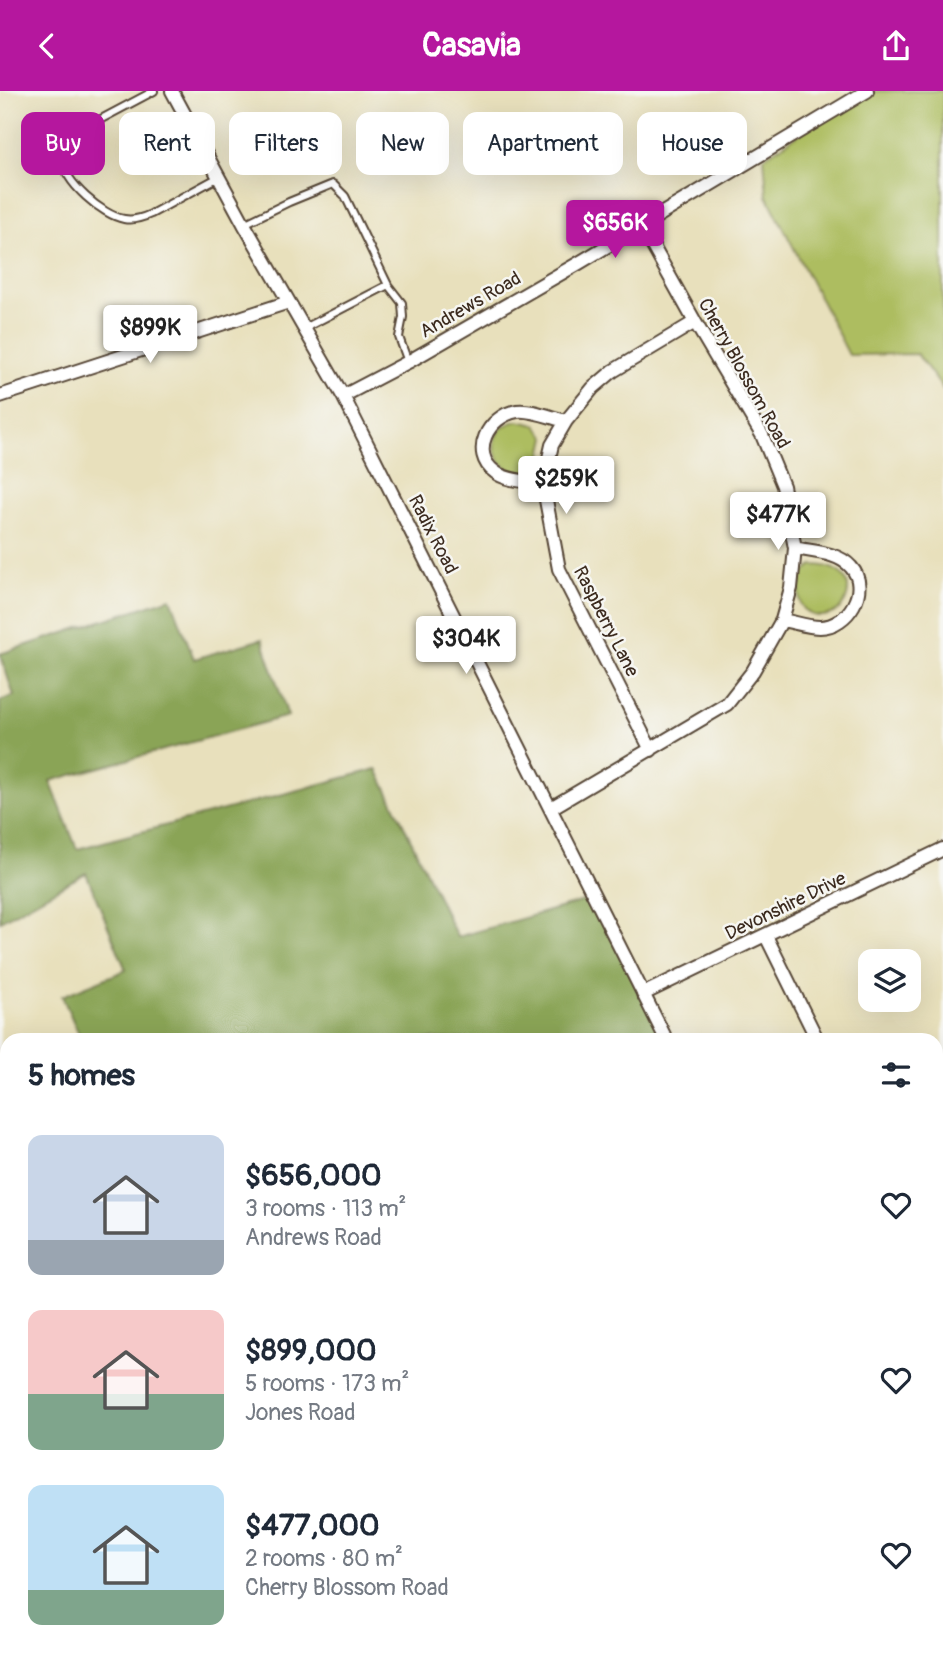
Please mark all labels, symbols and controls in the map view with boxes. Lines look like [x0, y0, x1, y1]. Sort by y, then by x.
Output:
text: Casavia [422, 26, 521, 66]
icon: back [28, 27, 66, 65]
icon: share [877, 27, 915, 65]
chip: Buy [21, 112, 105, 175]
chip: Rent [119, 112, 215, 175]
chip: Filters [229, 112, 342, 175]
chip: New [356, 112, 449, 175]
chip: Apartment [463, 112, 623, 175]
chip: House [637, 112, 747, 175]
pin: $656K [566, 201, 664, 260]
text: $656K [582, 208, 648, 237]
street label: Andrews Road [416, 266, 525, 344]
street label: Cherry Blossom Road [693, 294, 795, 453]
pin: $899K [101, 306, 199, 365]
text: $899K [119, 313, 181, 342]
pin: $259K [517, 457, 615, 516]
text: $259K [534, 464, 598, 493]
street label: Radix Road [403, 491, 463, 578]
pin: $477K [729, 493, 827, 552]
text: $477K [746, 500, 810, 529]
street label: Raspberry Lane [568, 562, 645, 681]
pin: $304K [417, 617, 515, 676]
text: $304K [432, 624, 500, 653]
street label: Devonshire Drive [721, 866, 850, 946]
map controls [858, 949, 921, 1012]
button: layers [858, 949, 921, 1012]
icon: filters [877, 1056, 915, 1094]
text: 5 homes [28, 1057, 135, 1094]
text: $656,000 [245, 1157, 382, 1194]
icon: home [84, 1163, 168, 1247]
icon: heart [877, 1186, 915, 1224]
text: 3 rooms · 113 m² [245, 1194, 406, 1223]
text: Andrews Road [245, 1223, 382, 1252]
text: $899,000 [245, 1332, 376, 1369]
icon: home [84, 1338, 168, 1422]
icon: heart [877, 1361, 915, 1399]
text: 5 rooms · 173 m² [245, 1369, 409, 1398]
text: Jones Road [245, 1398, 355, 1427]
text: $477,000 [245, 1507, 380, 1544]
icon: home [84, 1513, 168, 1597]
icon: heart [877, 1536, 915, 1574]
text: 2 rooms · 80 m² [245, 1544, 403, 1573]
text: Cherry Blossom Road [245, 1573, 449, 1602]

